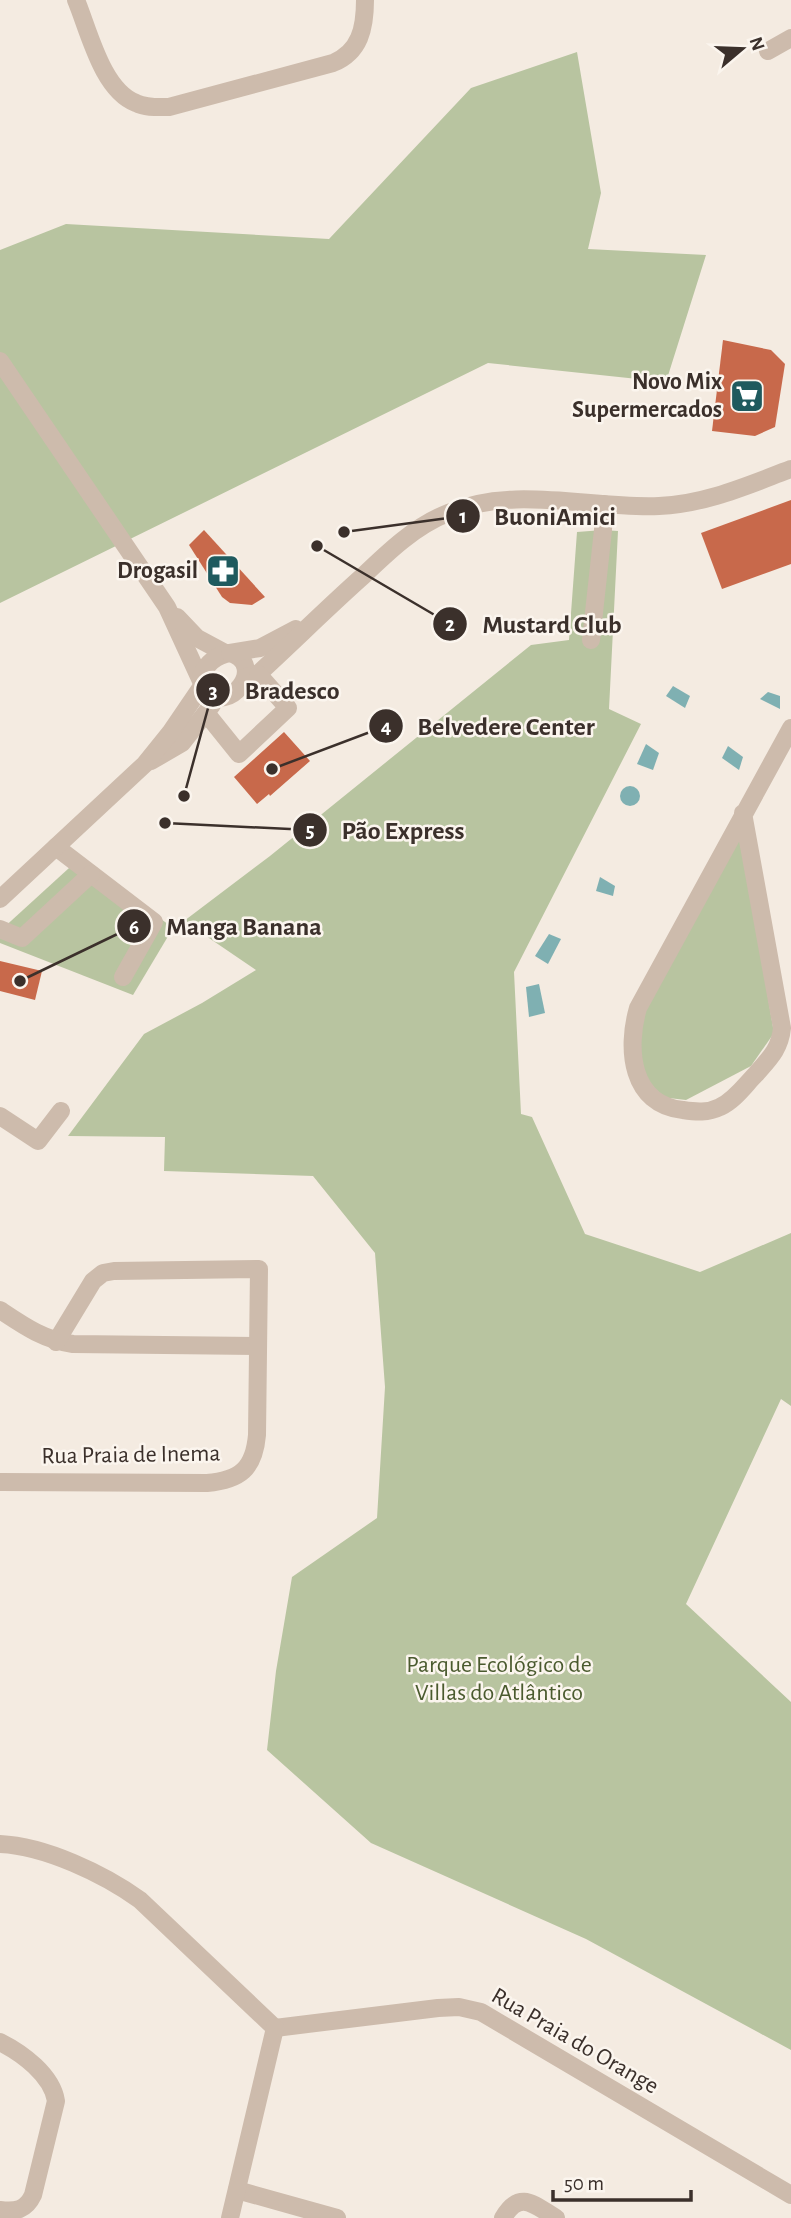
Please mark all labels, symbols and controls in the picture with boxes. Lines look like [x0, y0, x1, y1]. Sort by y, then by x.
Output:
north arrow [707, 14, 777, 84]
text: N [746, 35, 768, 53]
place label: Novo Mix Supermercados [572, 370, 722, 422]
supermarket icon: Novo Mix Supermercados [728, 377, 766, 415]
callout: BuoniAmici [445, 492, 630, 539]
text: BuoniAmici [494, 504, 616, 530]
text: 1 [459, 506, 467, 527]
pharmacy icon: Drogasil [204, 552, 242, 590]
place label: Drogasil [117, 559, 198, 583]
callout: Mustard Club [433, 600, 635, 647]
text: Mustard Club [482, 612, 622, 638]
text: 2 [445, 614, 455, 635]
callout: Bradesco [195, 667, 353, 714]
text: Bradesco [245, 678, 340, 704]
text: 3 [208, 681, 218, 702]
callout: Belvedere Center [368, 703, 609, 750]
text: Belvedere Center [417, 714, 595, 740]
text: 4 [381, 716, 391, 737]
callout: Pão Express [293, 806, 479, 853]
text: Pão Express [342, 818, 464, 844]
text: 5 [305, 820, 315, 841]
callout: Manga Banana [117, 903, 335, 950]
text: Manga Banana [166, 914, 322, 940]
text: 6 [129, 917, 139, 938]
street label: Rua Praia de Inema [41, 1441, 221, 1469]
park label: Parque Ecológico de Villas do Atlântico [406, 1653, 592, 1705]
street label: Rua Praia do Orange [487, 1983, 663, 2099]
scale bar [553, 2158, 691, 2202]
text: 50 m [564, 2173, 604, 2194]

